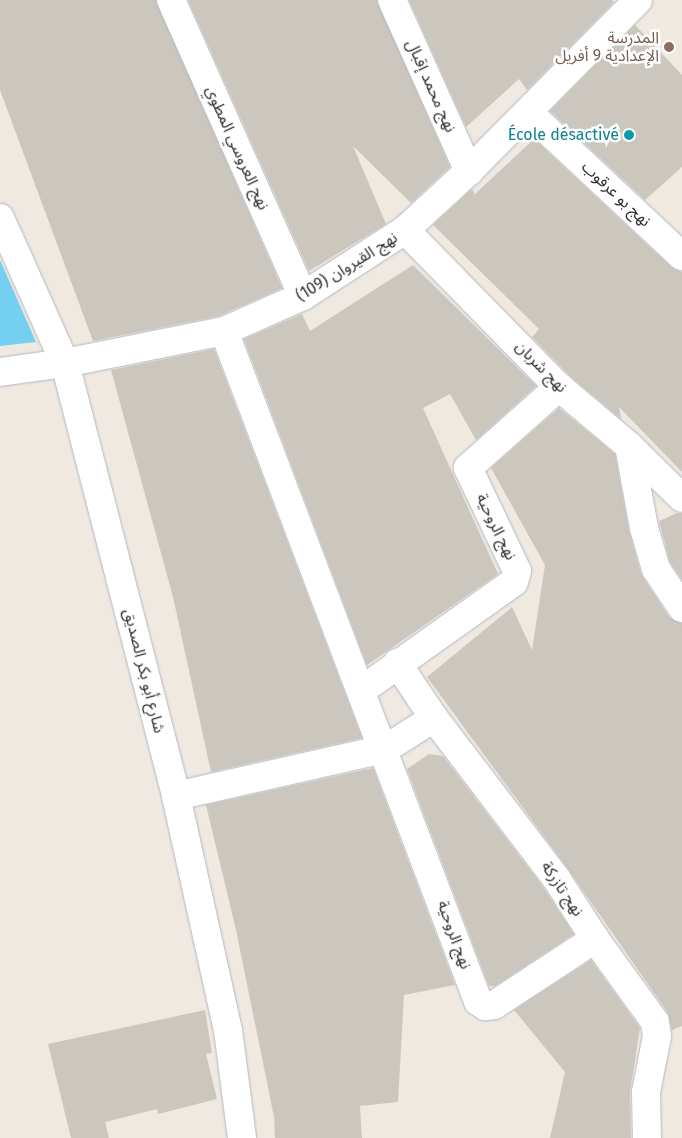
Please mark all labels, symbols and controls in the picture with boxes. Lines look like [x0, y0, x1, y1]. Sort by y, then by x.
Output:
place label: المدرسة الإعدادية 9 أفريل [555, 28, 659, 66]
street label: نهج محمد إقبال [402, 37, 460, 135]
marker: المدرسة الإعدادية 9 أفريل [663, 41, 675, 53]
street label: نهج العروسي المطوي [201, 83, 273, 213]
place label: École désactivé [508, 125, 619, 145]
marker: École désactivé [623, 129, 635, 141]
street label: نهج بو عرقوب [577, 157, 655, 231]
street label: نهج القيروان (109) [293, 228, 401, 306]
street label: نهج شربان [511, 337, 571, 397]
street label: نهج الروحية [472, 491, 520, 563]
street label: شارع أبو بكر الصديق [119, 607, 169, 735]
street label: نهج تازركة [537, 858, 587, 920]
street label: نهج الروحية [433, 898, 475, 972]

